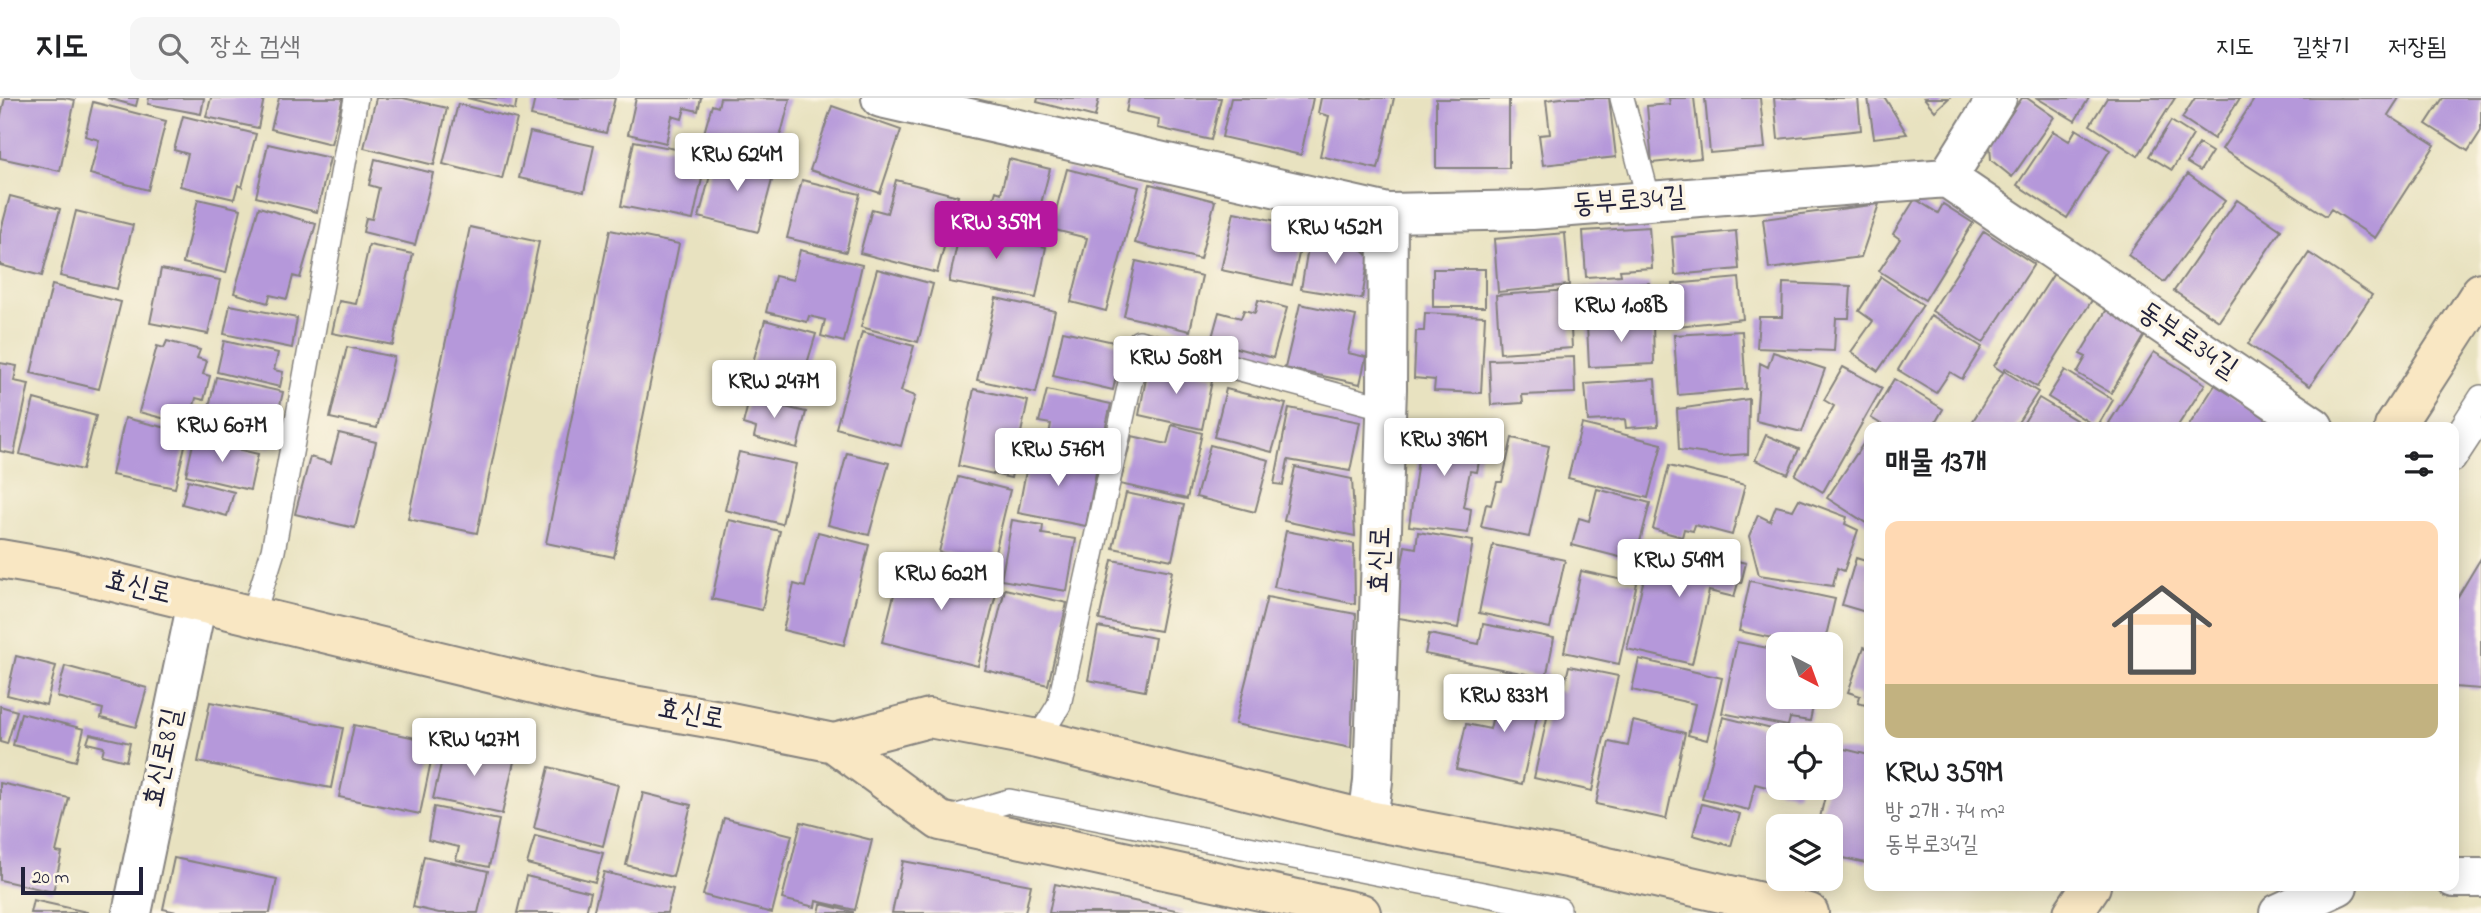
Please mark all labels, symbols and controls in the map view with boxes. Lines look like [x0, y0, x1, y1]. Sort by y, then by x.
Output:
search box [130, 17, 620, 80]
text: 지도 [35, 24, 88, 72]
icon: search [154, 29, 192, 67]
text: 장소 검색 [210, 29, 300, 67]
text: 지도 [2216, 31, 2254, 66]
text: 길찾기 [2292, 31, 2350, 66]
text: 저장됨 [2388, 31, 2446, 66]
pin: KRW 624M [665, 134, 809, 193]
text: KRW 624M [691, 139, 783, 172]
street label: 동부로34길 [1571, 178, 1687, 226]
pin: KRW 359M [924, 202, 1068, 261]
pin: KRW 452M [1263, 206, 1407, 266]
text: KRW 359M [951, 207, 1042, 240]
text: KRW 452M [1287, 212, 1383, 245]
pin: KRW 1.08B [1541, 285, 1701, 344]
text: KRW 1.08B [1574, 290, 1668, 323]
street label: 동부로34길 [2129, 292, 2245, 390]
pin: KRW 508M [1104, 336, 1248, 396]
text: KRW 508M [1129, 342, 1223, 375]
pin: KRW 247M [702, 360, 846, 420]
text: KRW 247M [728, 366, 820, 399]
pin: KRW 607M [150, 404, 294, 464]
text: KRW 607M [177, 410, 267, 443]
pin: KRW 396M [1372, 418, 1516, 478]
text: KRW 396M [1400, 424, 1488, 457]
pin: KRW 576M [986, 428, 1130, 488]
text: KRW 576M [1011, 434, 1105, 467]
text: 매물 13개 [1885, 442, 1987, 486]
icon: filters [2400, 445, 2438, 483]
street label: 효신로 [1359, 526, 1403, 594]
pin: KRW 549M [1607, 540, 1751, 599]
text: KRW 549M [1634, 545, 1724, 578]
pin: KRW 602M [869, 552, 1013, 612]
text: KRW 602M [895, 558, 987, 591]
street label: 효신로 [100, 560, 176, 616]
icon: home [2099, 567, 2225, 693]
north arrow [1766, 632, 1843, 709]
map controls [1766, 632, 1843, 891]
pin: KRW 833M [1432, 674, 1576, 734]
text: KRW 833M [1459, 680, 1549, 713]
street label: 효신로 [654, 688, 728, 742]
street label: 효신로8길 [133, 705, 195, 811]
pin: KRW 427M [402, 718, 546, 778]
button: locate [1766, 723, 1843, 800]
text: KRW 427M [428, 724, 520, 757]
text: KRW 359M [1885, 752, 2004, 796]
text: 방 2개 · 74 m² [1885, 796, 2005, 829]
button: layers [1766, 814, 1843, 891]
text: 동부로34길 [1885, 829, 1978, 862]
scale bar [21, 864, 144, 896]
text: 20 m [32, 865, 69, 892]

